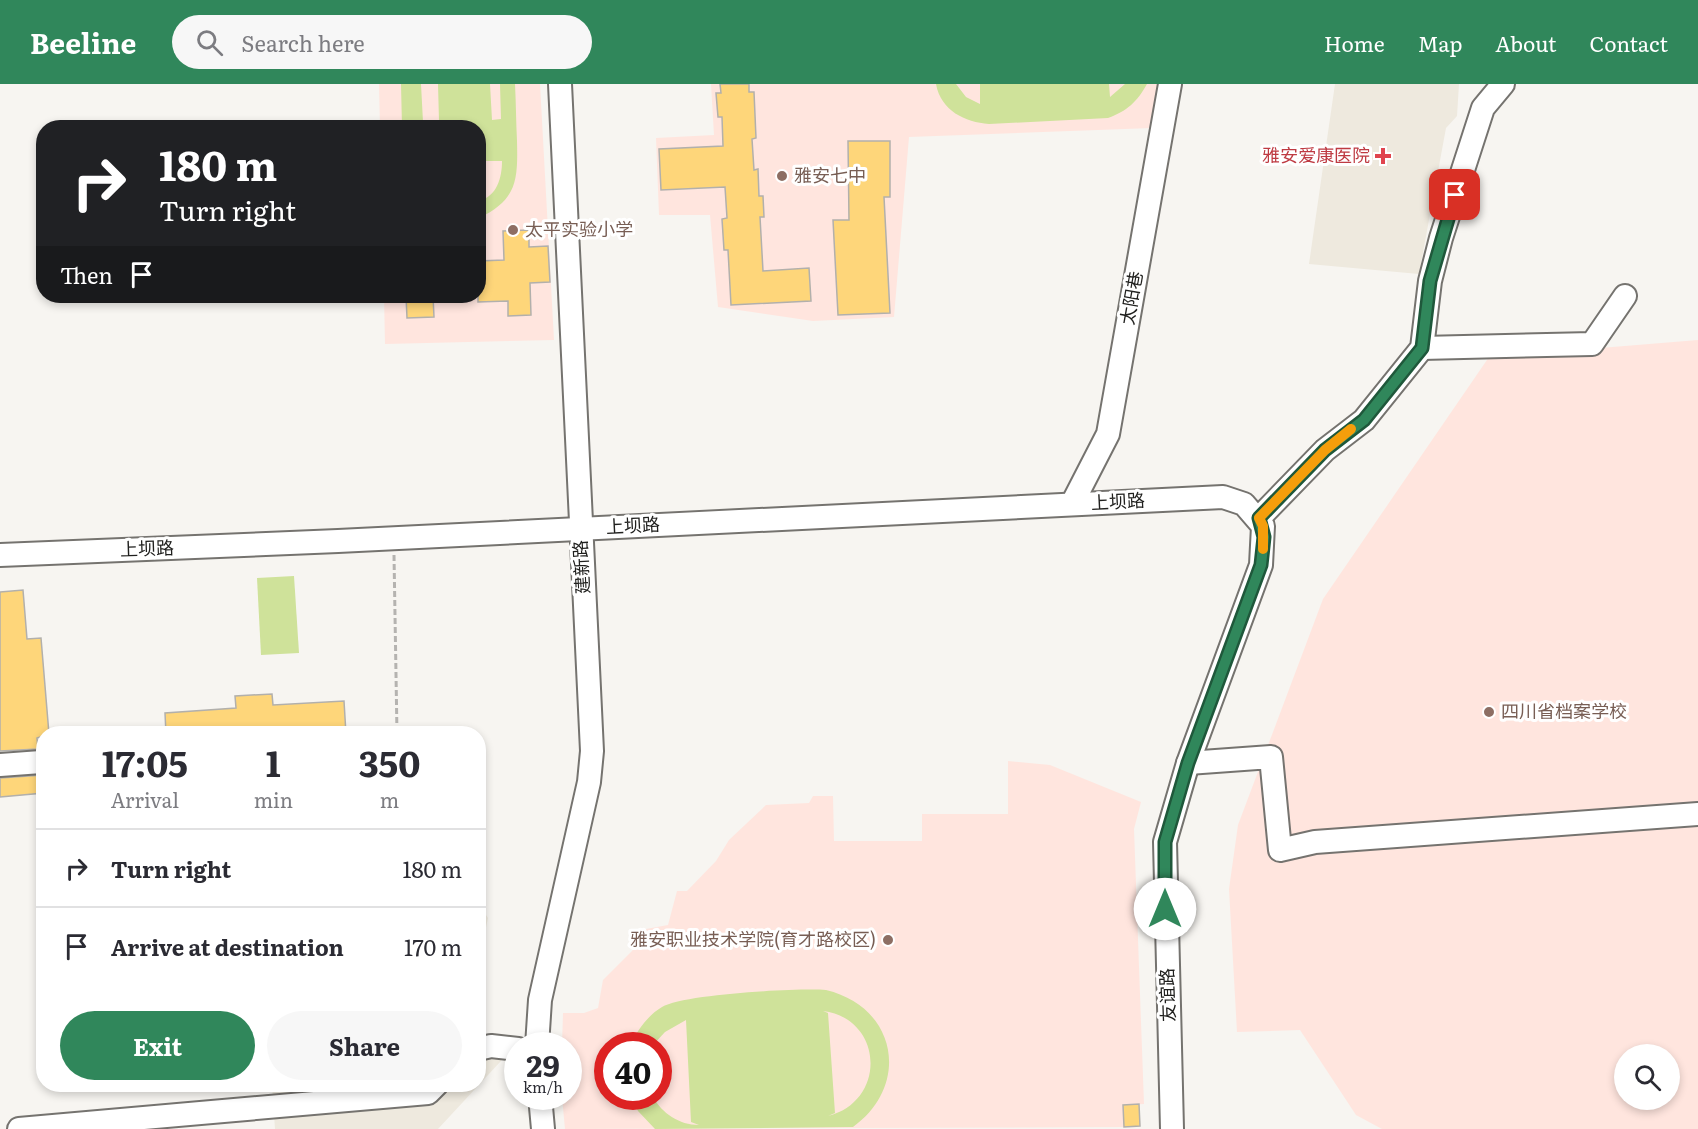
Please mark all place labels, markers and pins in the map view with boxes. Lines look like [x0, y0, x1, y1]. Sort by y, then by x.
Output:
place label: 雅安爱康医院 [1262, 141, 1370, 168]
marker: 雅安爱康医院 [1374, 147, 1392, 165]
place label: 雅安七中 [794, 161, 866, 188]
marker: 雅安七中 [775, 169, 789, 183]
pin [1429, 169, 1480, 220]
place label: 太平实验小学 [525, 215, 633, 242]
marker: 太平实验小学 [506, 223, 520, 237]
place label: 四川省档案学校 [1501, 697, 1627, 724]
marker: 四川省档案学校 [1482, 705, 1496, 719]
place label: 雅安职业技术学院(育才路校区) [630, 925, 876, 952]
marker: 雅安职业技术学院(育才路校区) [881, 933, 895, 947]

